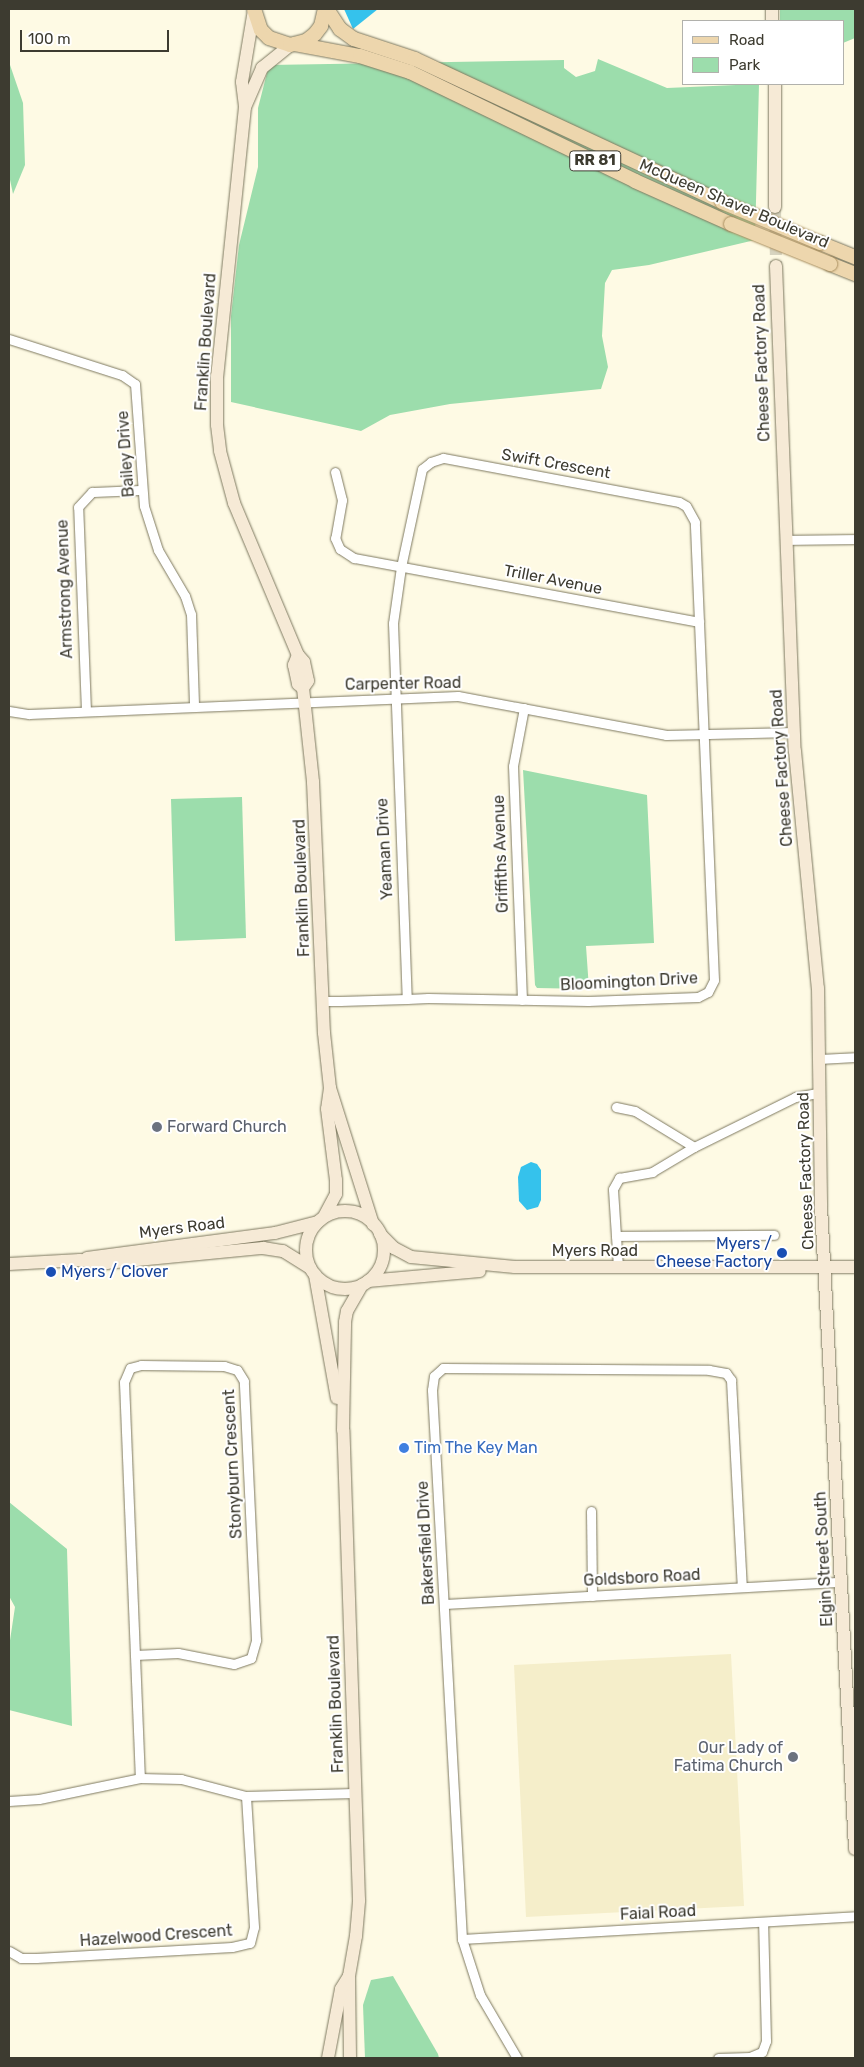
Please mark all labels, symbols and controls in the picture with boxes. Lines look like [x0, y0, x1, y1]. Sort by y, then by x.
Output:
scale bar [22, 20, 171, 52]
legend [682, 20, 844, 85]
text: 100 m [28, 30, 70, 48]
text: Road [729, 31, 765, 49]
text: Park [729, 56, 760, 74]
road number: RR 81 [569, 148, 621, 174]
street label: McQueen Shaver Boulevard [636, 155, 832, 253]
street label: Franklin Boulevard [192, 272, 220, 412]
street label: Cheese Factory Road [750, 284, 774, 442]
street label: Bailey Drive [113, 410, 139, 498]
street label: Swift Crescent [500, 445, 612, 483]
street label: Armstrong Avenue [53, 519, 77, 659]
street label: Triller Avenue [502, 561, 604, 599]
street label: Carpenter Road [344, 673, 462, 695]
street label: Cheese Factory Road [767, 688, 797, 848]
street label: Griffiths Avenue [489, 794, 513, 914]
street label: Yeaman Drive [373, 798, 397, 900]
street label: Franklin Boulevard [290, 819, 314, 957]
street label: Bloomington Drive [560, 969, 698, 995]
street label: Cheese Factory Road [794, 1092, 818, 1250]
place label: Forward Church [167, 1117, 287, 1137]
marker: Forward Church [151, 1121, 163, 1133]
street label: Myers Road [138, 1213, 226, 1243]
place label: Myers / Cheese Factory [656, 1234, 772, 1272]
street label: Myers Road [552, 1241, 638, 1261]
marker: Myers / Cheese Factory [776, 1247, 788, 1259]
place label: Myers / Clover [61, 1262, 168, 1282]
marker: Myers / Clover [45, 1266, 57, 1278]
street label: Stonyburn Crescent [219, 1389, 247, 1539]
place label: Tim The Key Man [414, 1438, 539, 1458]
marker: Tim The Key Man [398, 1442, 410, 1454]
street label: Bakersfield Drive [413, 1481, 439, 1605]
street label: Elgin Street South [811, 1491, 837, 1627]
street label: Goldsboro Road [583, 1565, 701, 1591]
street label: Franklin Boulevard [324, 1635, 348, 1773]
place label: Our Lady of Fatima Church [674, 1738, 783, 1776]
marker: Our Lady of Fatima Church [787, 1751, 799, 1763]
street label: Faial Road [619, 1901, 697, 1925]
street label: Hazelwood Crescent [79, 1921, 233, 1951]

